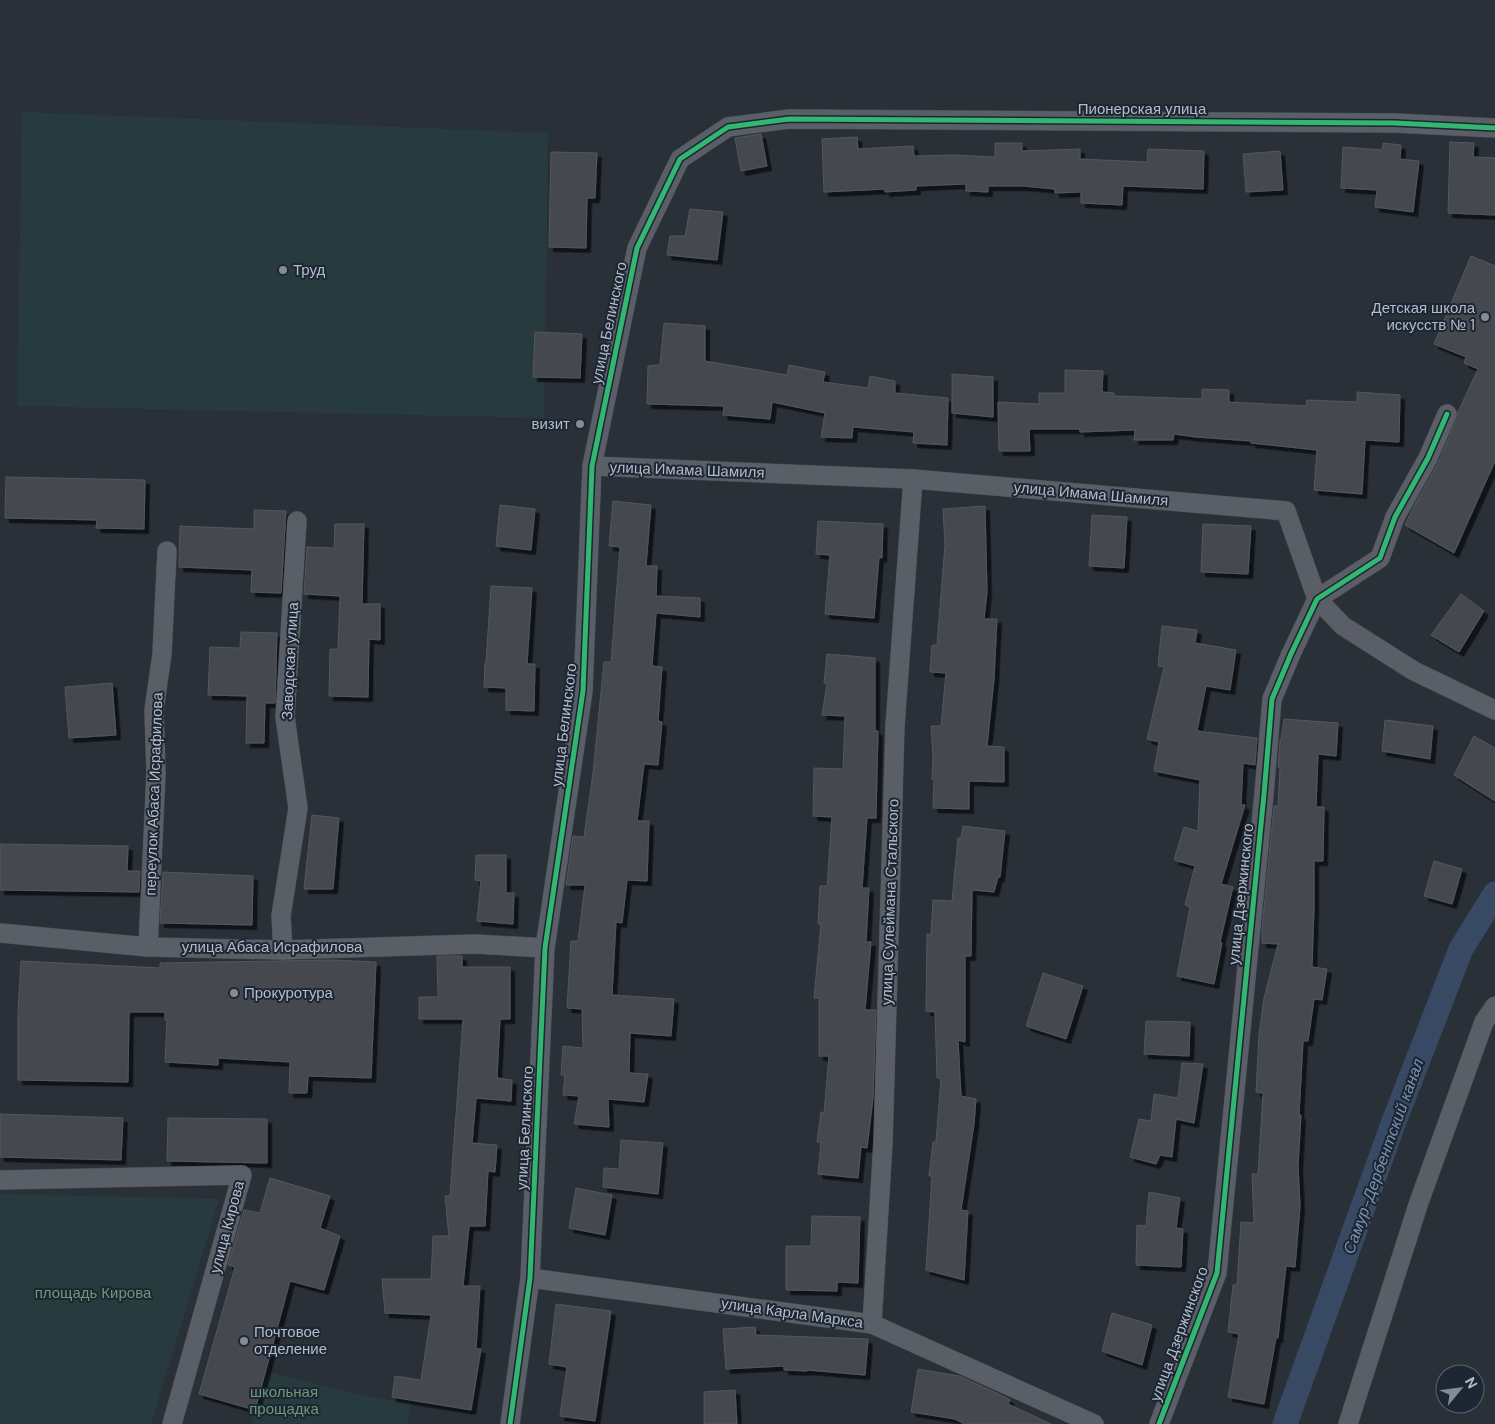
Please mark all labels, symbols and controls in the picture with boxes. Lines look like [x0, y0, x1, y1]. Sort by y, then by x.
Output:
street label: Пионерская улица [1078, 99, 1207, 119]
place label: Труд [293, 260, 325, 280]
street label: улица Белинского [586, 260, 632, 386]
marker: Труд [277, 264, 289, 276]
place label: Детская школа искусств № 1 [1372, 298, 1476, 335]
marker: Детская школа искусств № 1 [1479, 311, 1491, 323]
place label: визит [532, 414, 570, 434]
marker: визит [574, 418, 586, 430]
street label: улица Имама Шамиля [609, 457, 765, 483]
street label: улица Имама Шамиля [1013, 477, 1169, 511]
street label: Заводская улица [277, 601, 303, 720]
street label: улица Белинского [546, 662, 582, 788]
street label: переулок Абаса Исрафилова [140, 691, 168, 896]
street label: улица Сулеймана Стальского [876, 798, 904, 1006]
street label: улица Дзержинского [1224, 822, 1258, 966]
street label: улица Абаса Исрафилова [182, 937, 363, 957]
place label: Прокуротура [244, 983, 334, 1003]
marker: Прокуротура [228, 987, 240, 999]
water label: Самур-Дербентский канал [1338, 1056, 1429, 1257]
street label: улица Белинского [512, 1065, 538, 1191]
street label: улица Кирова [205, 1178, 249, 1276]
street label: улица Дзержинского [1145, 1264, 1213, 1404]
park label: площадь Кирова [35, 1283, 152, 1303]
street label: улица Карла Маркса [720, 1293, 865, 1333]
place label: Почтовое отделение [254, 1322, 327, 1359]
marker: Почтовое отделение [238, 1335, 250, 1347]
north arrow [1435, 1364, 1485, 1414]
text: N [1461, 1374, 1482, 1392]
park label: школьная прощадка [249, 1382, 319, 1419]

